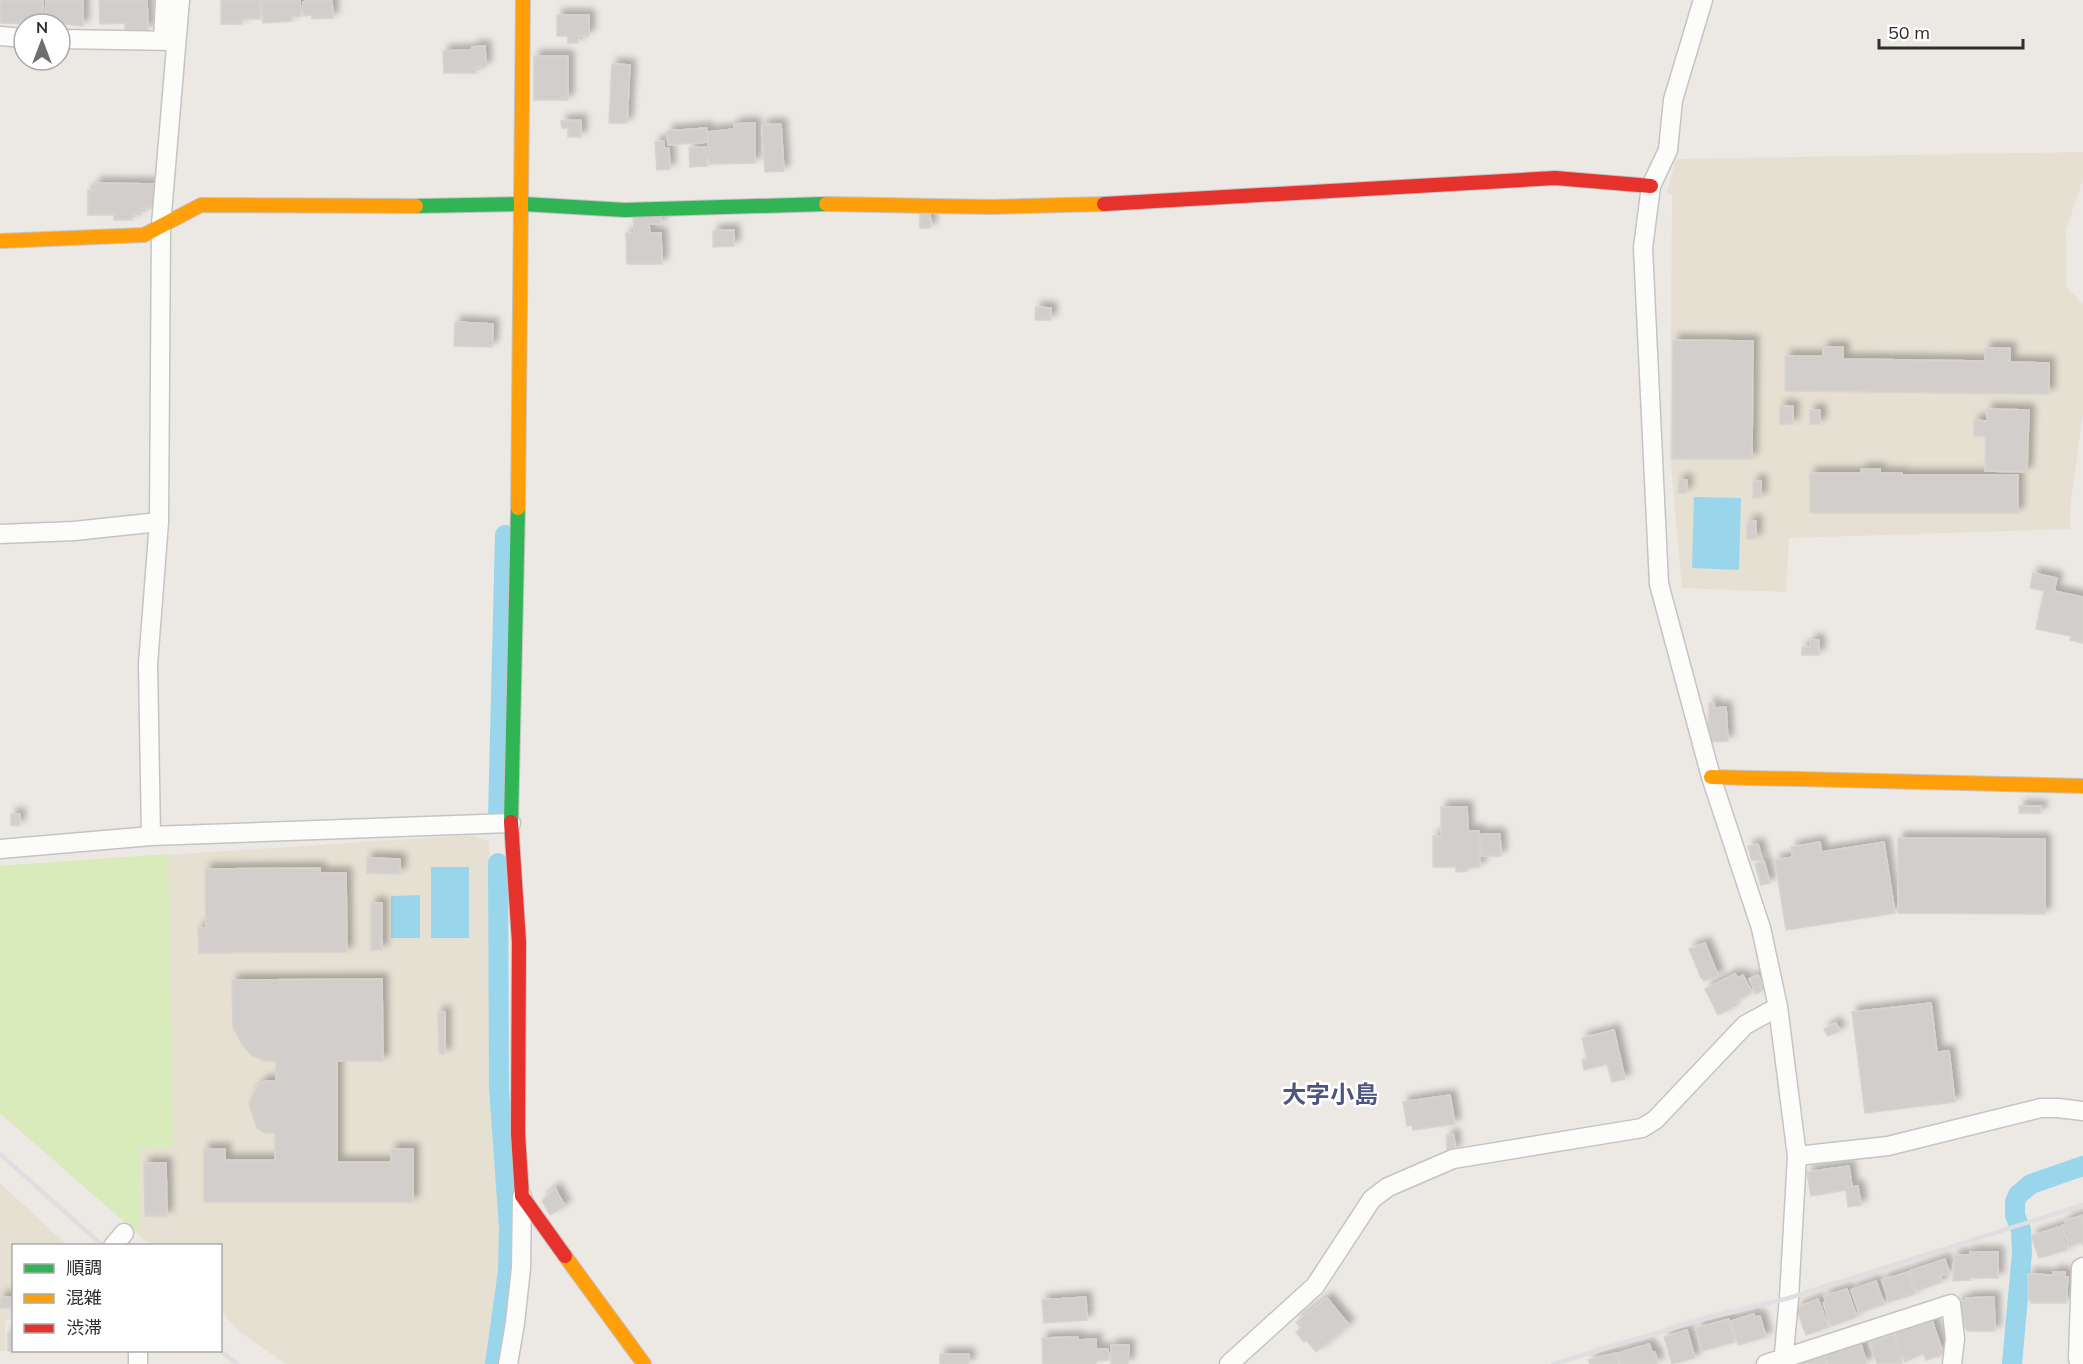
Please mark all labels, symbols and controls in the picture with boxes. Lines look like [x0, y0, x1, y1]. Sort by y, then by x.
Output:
north arrow [12, 12, 72, 72]
scale bar [1879, 12, 2023, 50]
text: N [36, 17, 48, 37]
text: 50 m [1888, 21, 1930, 44]
district label: 大字小島 [1282, 1079, 1378, 1109]
legend [12, 1244, 222, 1352]
text: 順調 [66, 1256, 102, 1279]
text: 混雑 [66, 1286, 102, 1309]
text: 渋滞 [66, 1316, 102, 1339]

